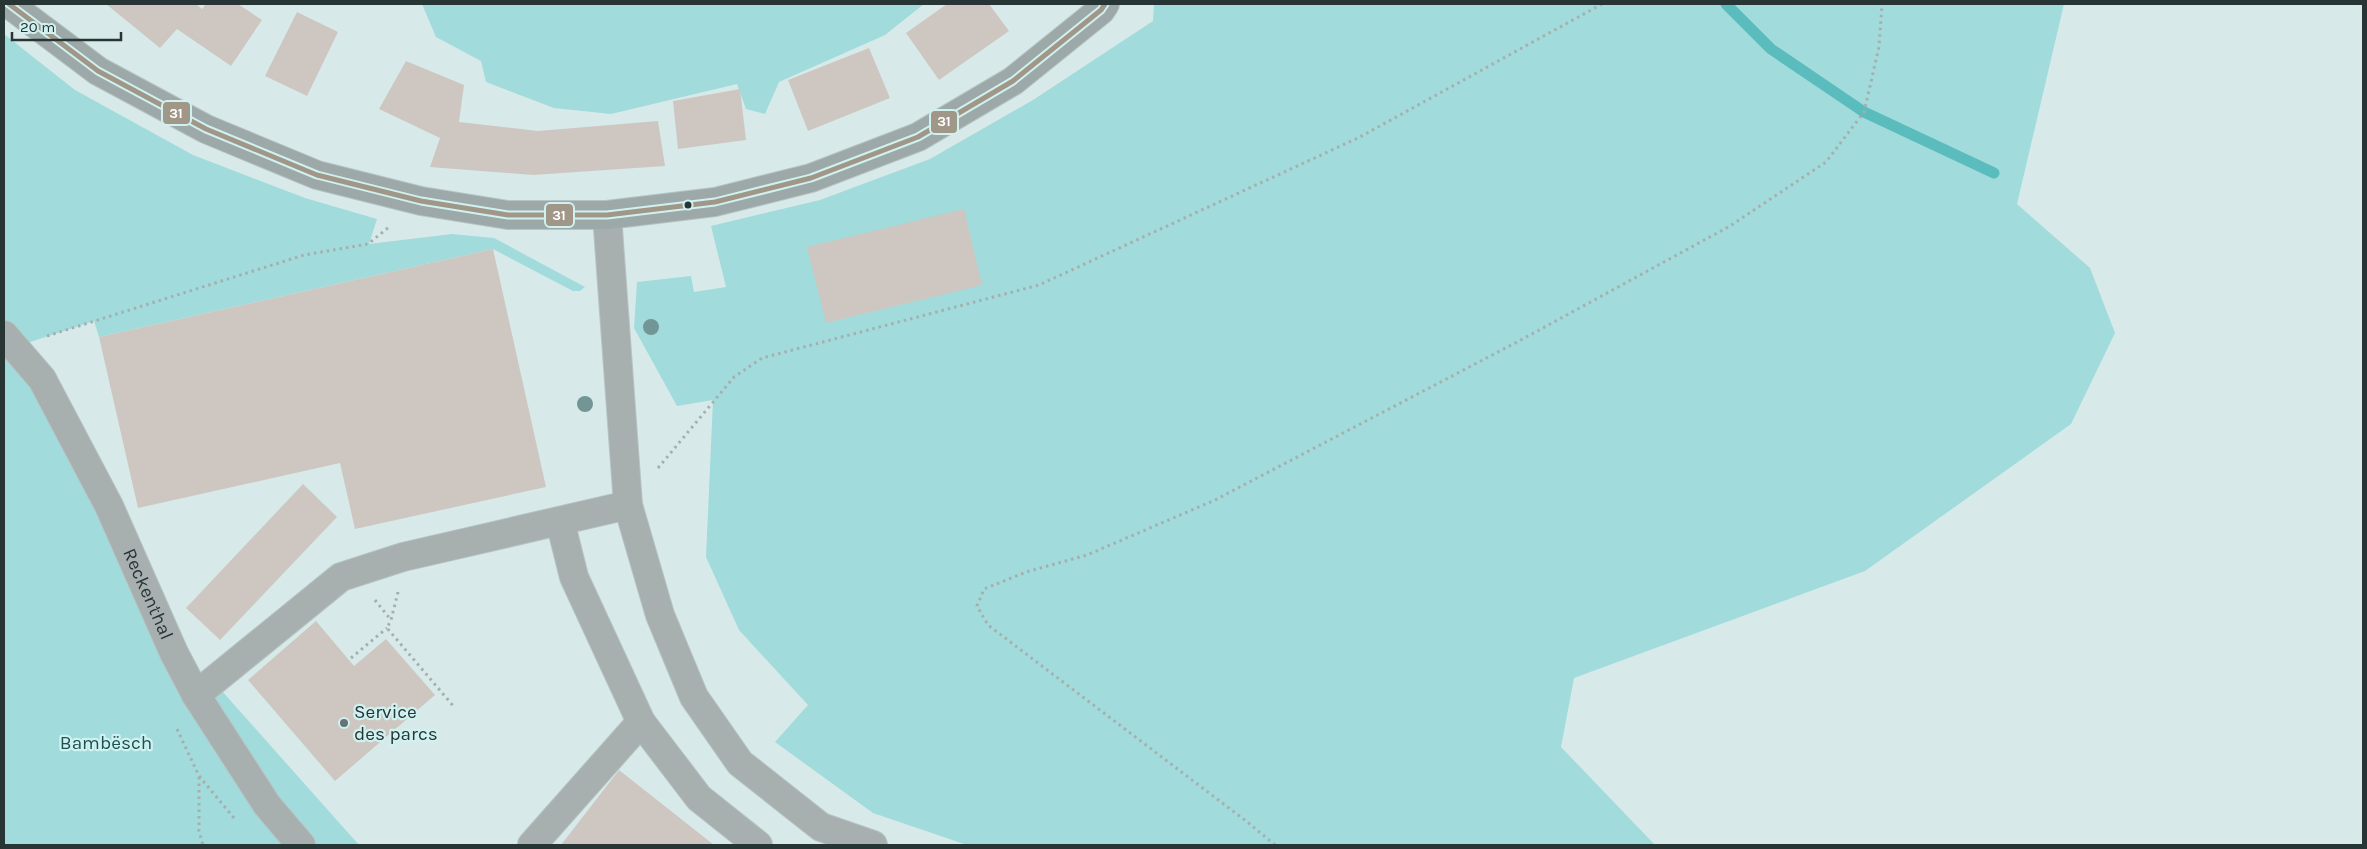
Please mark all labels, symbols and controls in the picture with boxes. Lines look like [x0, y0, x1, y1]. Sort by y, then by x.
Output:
scale bar [12, 10, 121, 42]
text: 20 m [20, 18, 55, 36]
line badge: 31 [162, 101, 191, 125]
text: 31 [169, 105, 183, 122]
line badge: 31 [930, 110, 958, 134]
text: 31 [937, 113, 951, 130]
unlabelled marker [683, 200, 693, 210]
line badge: 31 [545, 203, 574, 227]
text: 31 [552, 207, 566, 224]
street label: Reckenthal [118, 545, 178, 643]
place label: Service des parcs [354, 701, 438, 745]
marker: Service des parcs [338, 717, 350, 729]
park label: Bambësch [60, 732, 152, 754]

